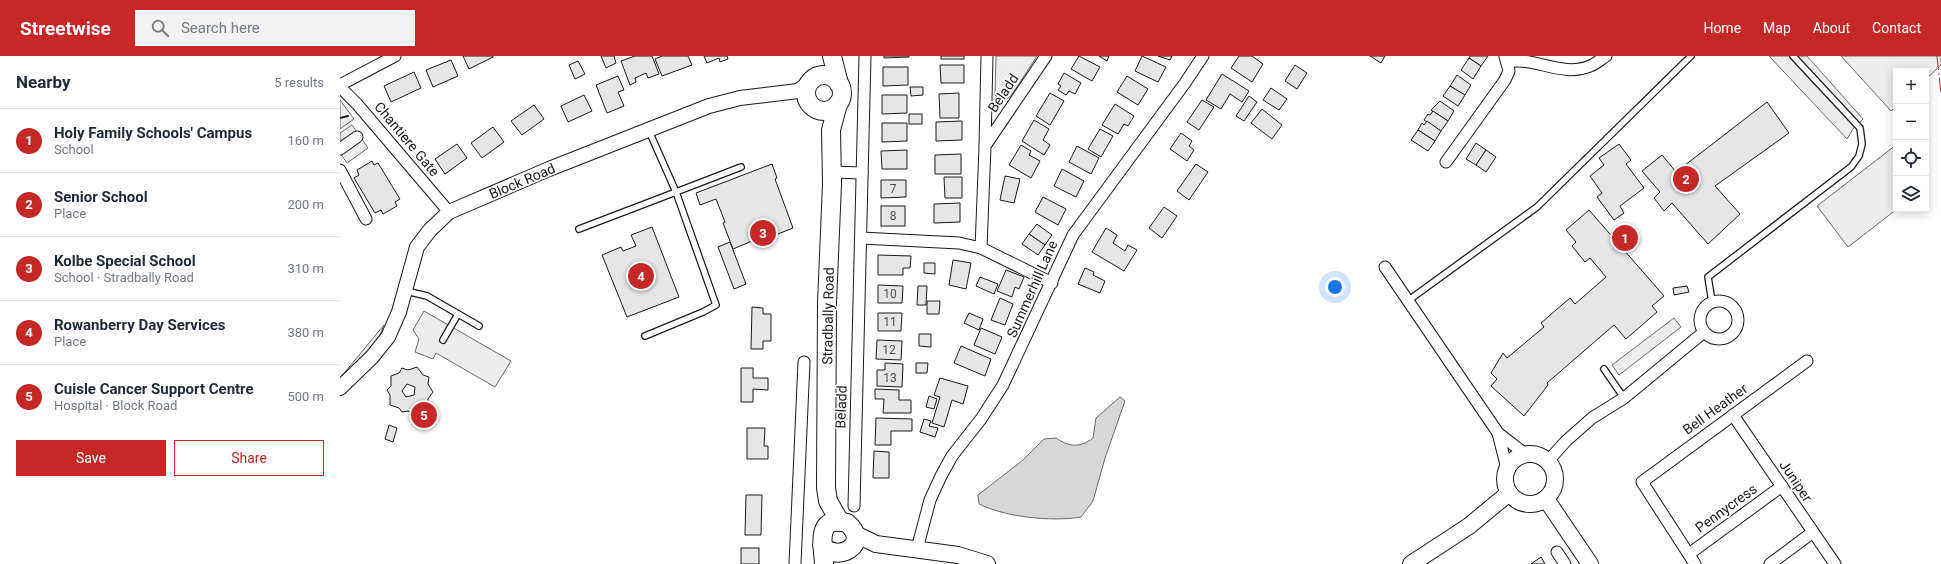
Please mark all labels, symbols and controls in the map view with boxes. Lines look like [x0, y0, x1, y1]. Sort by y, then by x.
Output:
search box [135, 10, 415, 46]
text: Streetwise [20, 17, 111, 40]
icon: search [149, 17, 171, 39]
text: Search here [181, 19, 260, 37]
text: Home [1703, 20, 1741, 36]
text: Map [1763, 20, 1791, 36]
text: About [1813, 20, 1850, 36]
text: Contact [1872, 20, 1921, 36]
map controls [1893, 68, 1929, 212]
button: + [1893, 68, 1929, 104]
street label: Beladd [984, 71, 1022, 115]
text: Nearby [16, 72, 71, 92]
text: 5 results [274, 75, 324, 90]
street label: Chantiere Gate [371, 99, 443, 179]
button: − [1893, 104, 1929, 140]
text: Holy Family Schools' Campus [54, 124, 252, 142]
text: 1 [25, 133, 33, 148]
text: 160 m [287, 133, 324, 148]
button: locate [1893, 140, 1929, 176]
text: School [54, 142, 94, 157]
street label: Block Road [487, 160, 557, 202]
pin: 2 [1673, 164, 1699, 194]
button: layers [1893, 176, 1929, 212]
house number: 7 [890, 182, 897, 196]
text: Senior School [54, 188, 148, 206]
text: 2 [25, 197, 33, 212]
text: 200 m [287, 197, 324, 212]
text: Place [54, 206, 86, 221]
house number: 8 [890, 209, 897, 223]
pin: 3 [750, 218, 776, 248]
pin: 1 [1612, 223, 1638, 253]
street label: Summerhill Lane [1003, 238, 1061, 340]
text: Kolbe Special School [54, 252, 196, 270]
text: 3 [25, 261, 33, 276]
text: 310 m [287, 261, 324, 276]
pin: 4 [628, 261, 654, 291]
street label: Stradbally Road [819, 267, 837, 365]
text: School · Stradbally Road [54, 270, 194, 285]
your location [1325, 277, 1345, 297]
house number: 10 [883, 287, 897, 301]
house number: 11 [883, 315, 897, 329]
text: Rowanberry Day Services [54, 316, 226, 334]
text: 4 [25, 325, 33, 340]
text: 380 m [287, 325, 324, 340]
text: Place [54, 334, 86, 349]
house number: 12 [882, 343, 896, 357]
house number: 13 [883, 371, 897, 385]
text: Cuisle Cancer Support Centre [54, 380, 254, 398]
street label: Bell Heather [1680, 380, 1751, 438]
street label: Beladd [832, 385, 850, 429]
text: 5 [25, 389, 33, 404]
text: 500 m [287, 389, 324, 404]
text: Hospital · Block Road [54, 398, 177, 413]
pin: 5 [411, 400, 437, 430]
button: Save [16, 440, 166, 476]
button: Share [174, 440, 324, 476]
street label: Juniper [1776, 457, 1816, 505]
street label: Pennycress [1692, 480, 1760, 536]

